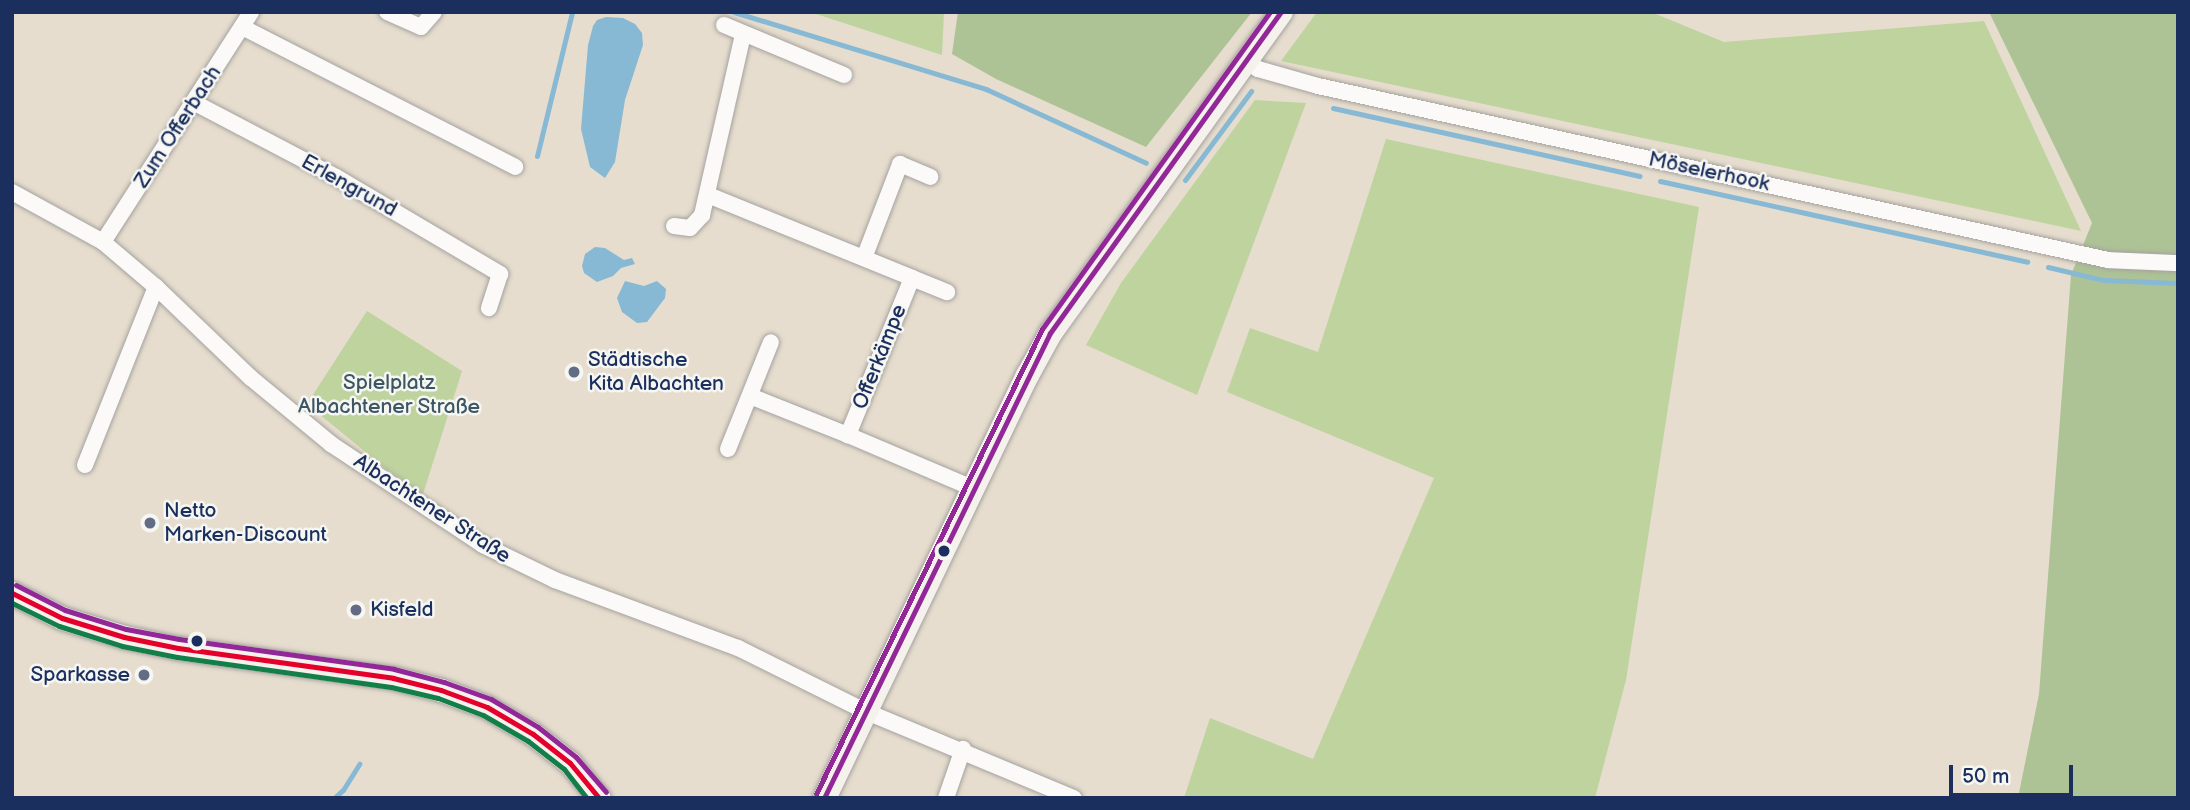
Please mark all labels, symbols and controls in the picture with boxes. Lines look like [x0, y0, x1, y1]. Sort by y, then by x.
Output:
street label: Zum Offerbach [129, 61, 227, 193]
street label: Möselerhook [1646, 147, 1772, 197]
street label: Erlengrund [297, 149, 401, 223]
street label: Offerkämpe [848, 301, 912, 413]
place label: Städtische Kita Albachten [588, 347, 724, 397]
marker: Städtische Kita Albachten [566, 364, 582, 380]
park label: Spielplatz Albachtener Straße [298, 370, 480, 420]
street label: Albachtener Straße [349, 449, 515, 569]
place label: Netto Marken-Discount [164, 498, 327, 548]
marker: Netto Marken-Discount [142, 515, 158, 531]
unlabelled marker [937, 544, 951, 558]
place label: Kisfeld [370, 597, 434, 623]
marker: Kisfeld [348, 602, 364, 618]
unlabelled marker [190, 634, 204, 648]
place label: Sparkasse [31, 662, 130, 688]
marker: Sparkasse [136, 667, 152, 683]
scale bar [1952, 750, 2076, 794]
text: 50 m [1962, 764, 2009, 789]

